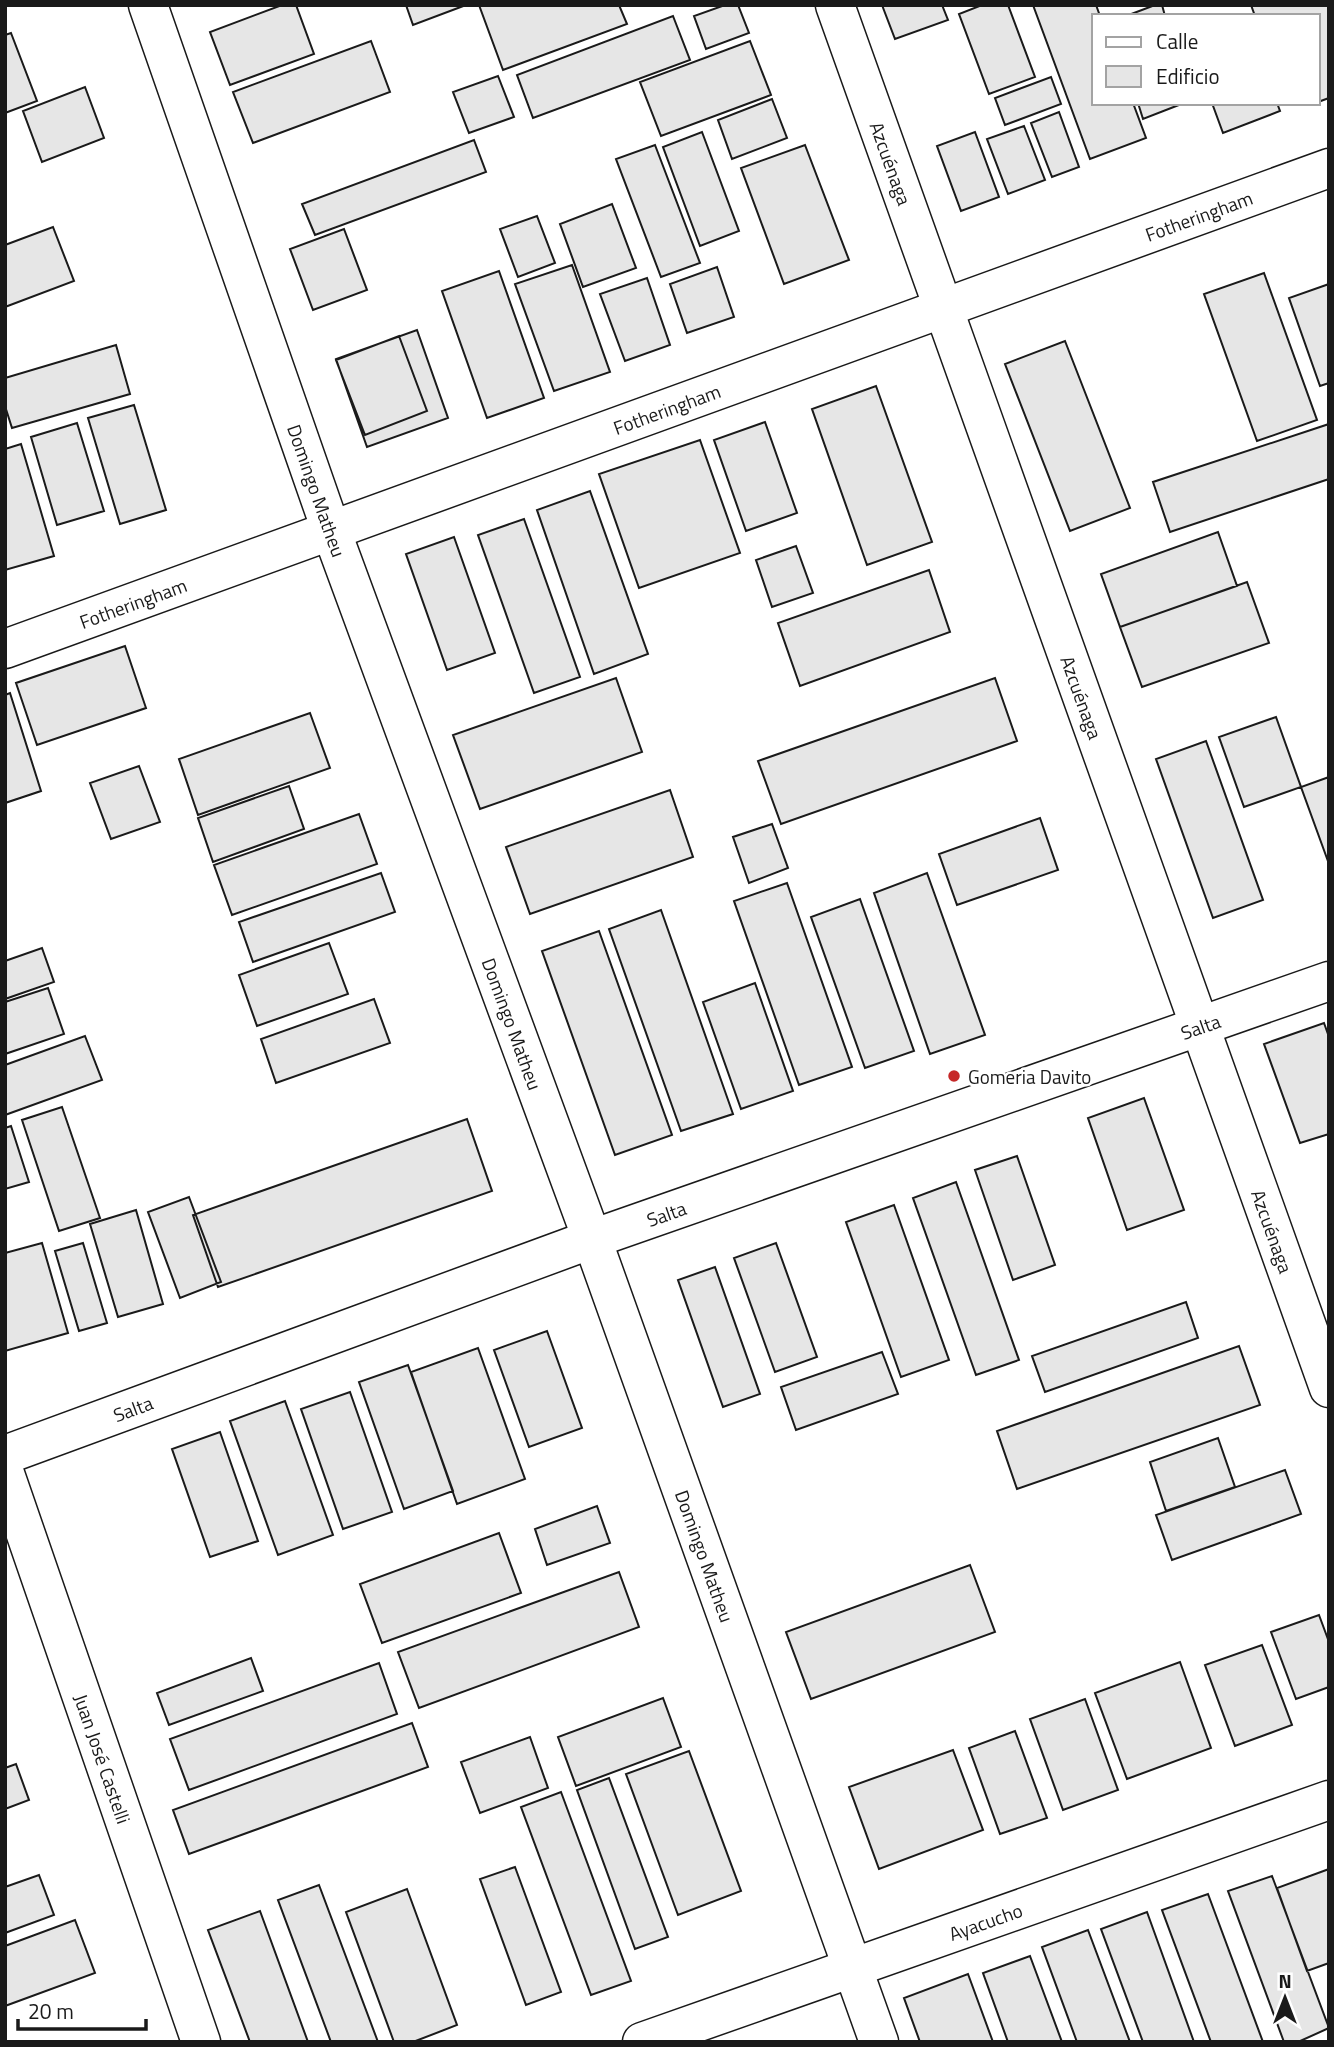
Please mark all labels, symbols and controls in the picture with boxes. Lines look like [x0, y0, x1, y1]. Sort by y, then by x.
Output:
legend [1092, 14, 1320, 105]
text: Calle [1156, 25, 1198, 57]
text: Edificio [1156, 60, 1220, 92]
street label: Azcuénaga [863, 117, 920, 209]
street label: Fotheringham [1141, 183, 1256, 248]
street label: Fotheringham [609, 376, 724, 441]
street label: Domingo Matheu [281, 420, 354, 561]
street label: Fotheringham [75, 570, 191, 635]
street label: Azcuénaga [1054, 651, 1111, 743]
street label: Domingo Matheu [475, 954, 550, 1094]
street label: Salta [1176, 1006, 1225, 1046]
place label: Gomeria Davito [968, 1062, 1091, 1091]
marker: Gomeria Davito [946, 1068, 962, 1084]
street label: Azcuénaga [1245, 1185, 1301, 1277]
street label: Salta [642, 1193, 690, 1233]
street label: Salta [109, 1387, 157, 1429]
street label: Domingo Matheu [668, 1486, 742, 1626]
street label: Juan José Castelli [67, 1690, 139, 1827]
street label: Ayacucho [944, 1895, 1026, 1947]
north arrow [1250, 1963, 1320, 2033]
text: N [1278, 1966, 1292, 1995]
scale bar [18, 1988, 145, 2032]
text: 20 m [28, 1995, 74, 2027]

